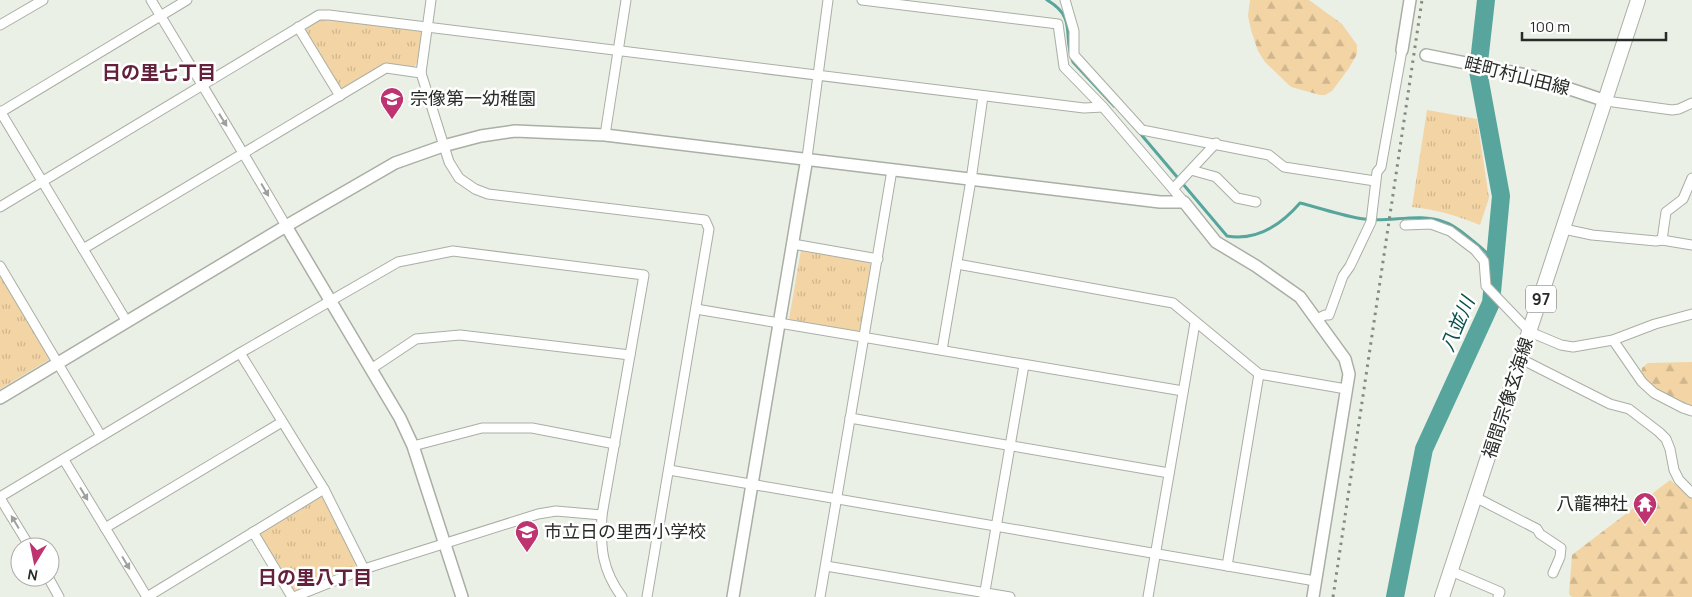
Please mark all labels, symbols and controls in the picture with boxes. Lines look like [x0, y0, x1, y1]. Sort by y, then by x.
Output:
scale bar [1522, 10, 1666, 42]
text: 100 m [1530, 16, 1570, 37]
street label: 畦町村山田線 [1462, 50, 1573, 100]
district label: 日の里七丁目 [102, 59, 216, 85]
school or university icon: 宗像第一幼稚園 [379, 86, 405, 120]
place label: 宗像第一幼稚園 [410, 86, 536, 110]
one-way arrow [218, 113, 227, 126]
one-way arrow [260, 184, 269, 197]
road number: 97 [1526, 286, 1556, 312]
water label: 八並川 [1434, 291, 1481, 355]
street label: 福間宗像玄海線 [1476, 334, 1538, 461]
one-way arrow [80, 487, 89, 500]
place label: 八龍神社 [1556, 491, 1628, 515]
temple icon: 八龍神社 [1632, 491, 1658, 525]
one-way arrow [10, 516, 19, 529]
school or university icon: 市立日の里西小学校 [514, 519, 540, 553]
place label: 市立日の里西小学校 [544, 519, 706, 543]
north arrow [10, 537, 60, 587]
one-way arrow [121, 556, 130, 569]
district label: 日の里八丁目 [258, 564, 372, 590]
text: N [26, 565, 39, 586]

